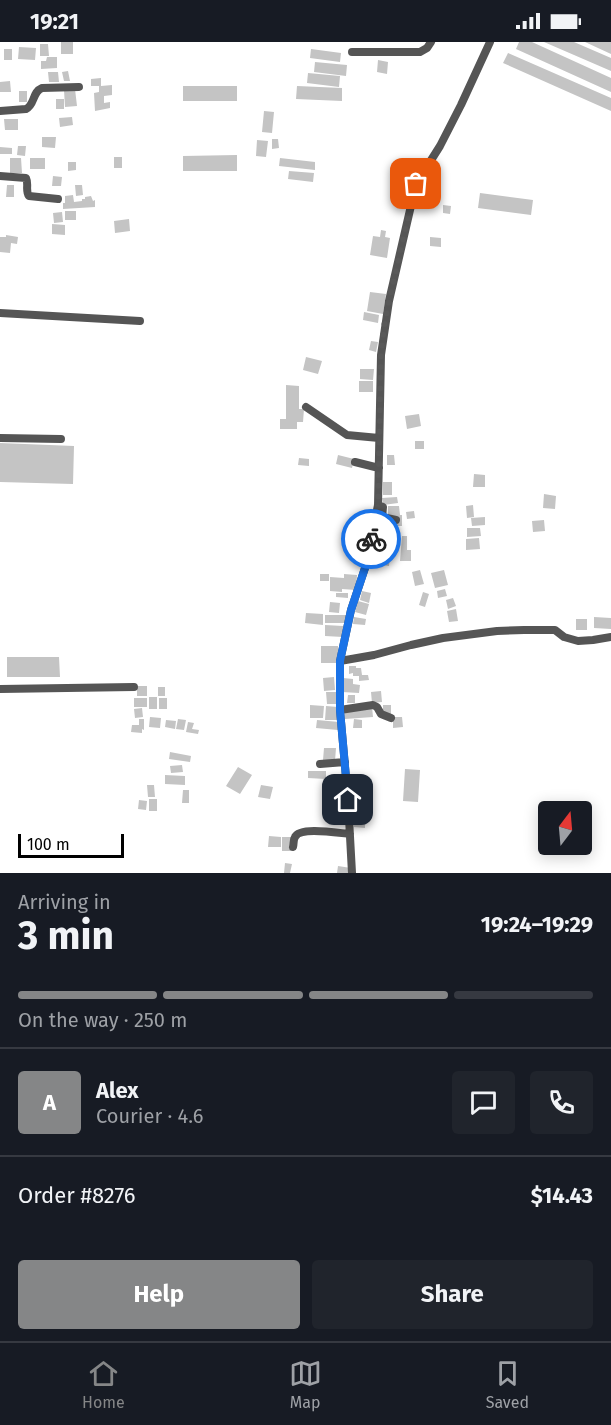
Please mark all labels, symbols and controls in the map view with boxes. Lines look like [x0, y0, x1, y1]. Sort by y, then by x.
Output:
text: 19:21 [30, 8, 79, 35]
pin [390, 158, 441, 209]
icon: bag [399, 167, 432, 200]
courier [341, 509, 401, 569]
icon: bike [355, 523, 388, 556]
pin [322, 774, 373, 825]
icon: home [331, 783, 364, 816]
north arrow [538, 801, 592, 855]
map controls [538, 801, 592, 855]
scale bar [18, 831, 124, 858]
text: 100 m [27, 835, 70, 854]
text: Arriving in [18, 890, 111, 914]
text: 19:24–19:29 [481, 911, 593, 938]
text: 3 min [18, 913, 114, 959]
text: On the way · 250 m [18, 1008, 187, 1032]
button: chat [452, 1071, 515, 1134]
button: phone [530, 1071, 593, 1134]
text: Alex [96, 1077, 139, 1104]
text: A [43, 1089, 56, 1116]
text: Courier · 4.6 [96, 1104, 203, 1128]
text: Order #8276 [18, 1182, 135, 1209]
text: $14.43 [531, 1182, 593, 1209]
button: Help [18, 1260, 300, 1329]
button: Share [312, 1260, 593, 1329]
tab: Home [82, 1357, 125, 1412]
tab: Map [289, 1357, 322, 1412]
tab: Saved [486, 1357, 529, 1412]

